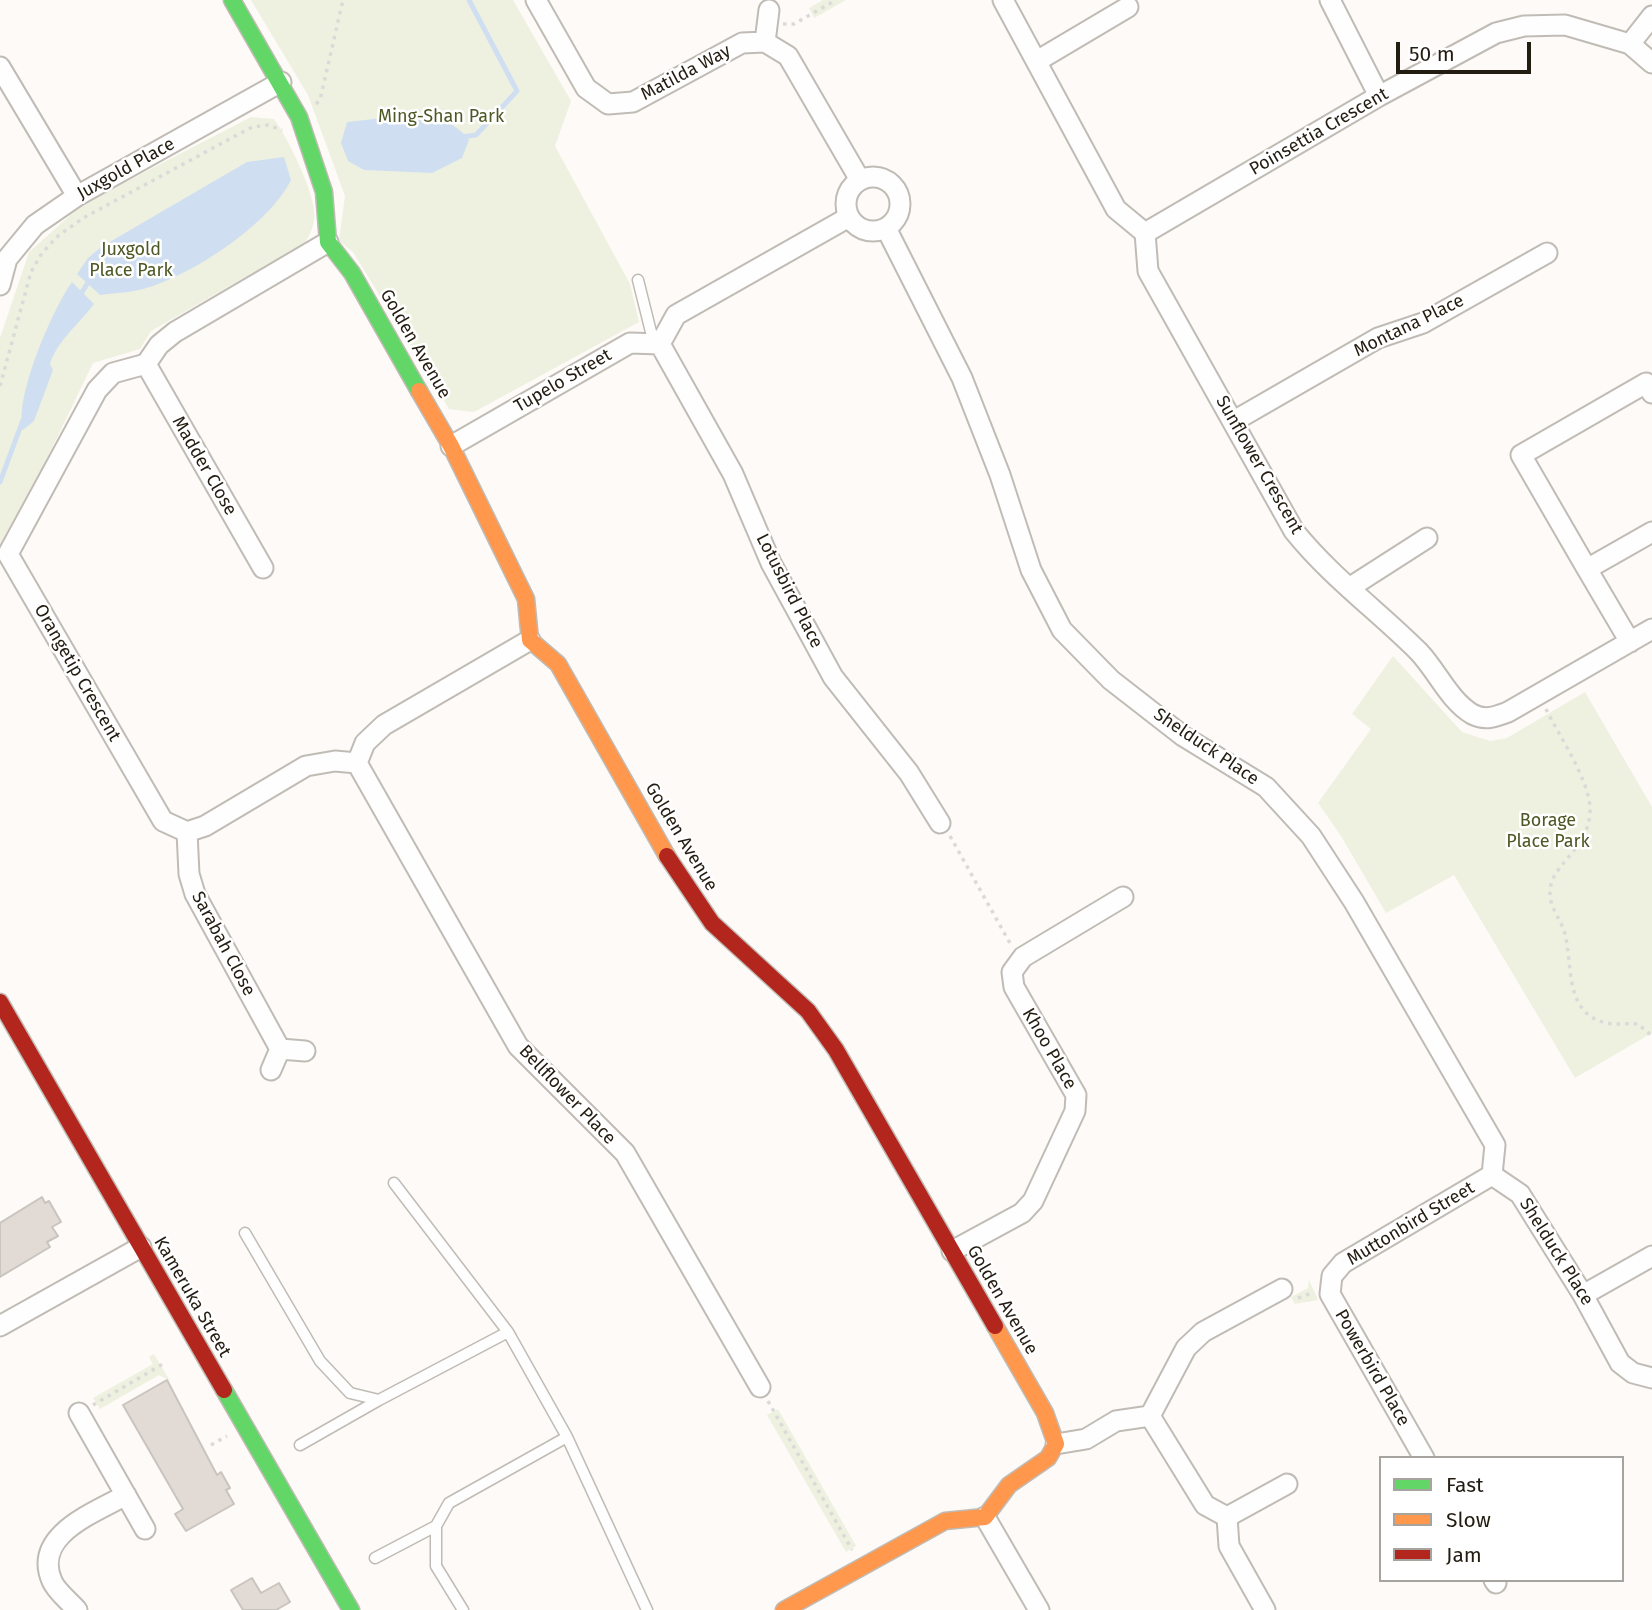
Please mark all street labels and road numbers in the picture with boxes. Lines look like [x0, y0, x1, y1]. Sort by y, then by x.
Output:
street label: Matilda Way [637, 40, 735, 106]
street label: Poinsettia Crescent [1246, 84, 1392, 180]
street label: Juxgold Place [73, 133, 179, 205]
street label: Golden Avenue [375, 285, 455, 403]
street label: Montana Place [1350, 290, 1468, 362]
street label: Tupelo Street [510, 344, 616, 418]
street label: Sunflower Crescent [1211, 392, 1307, 538]
street label: Madder Close [167, 413, 241, 519]
street label: Lotusbird Place [751, 530, 827, 652]
street label: Orangetip Crescent [29, 601, 125, 745]
street label: Shelduck Place [1149, 704, 1263, 790]
street label: Golden Avenue [640, 779, 722, 895]
street label: Sarabah Close [186, 888, 260, 1000]
street label: Khoo Place [1017, 1005, 1081, 1093]
street label: Bellflower Place [514, 1041, 620, 1149]
street label: Muttonbird Street [1343, 1177, 1479, 1271]
street label: Shelduck Place [1514, 1194, 1598, 1310]
street label: Kameruka Street [149, 1233, 235, 1361]
street label: Golden Avenue [962, 1241, 1042, 1359]
street label: Powerbird Place [1330, 1306, 1414, 1430]

